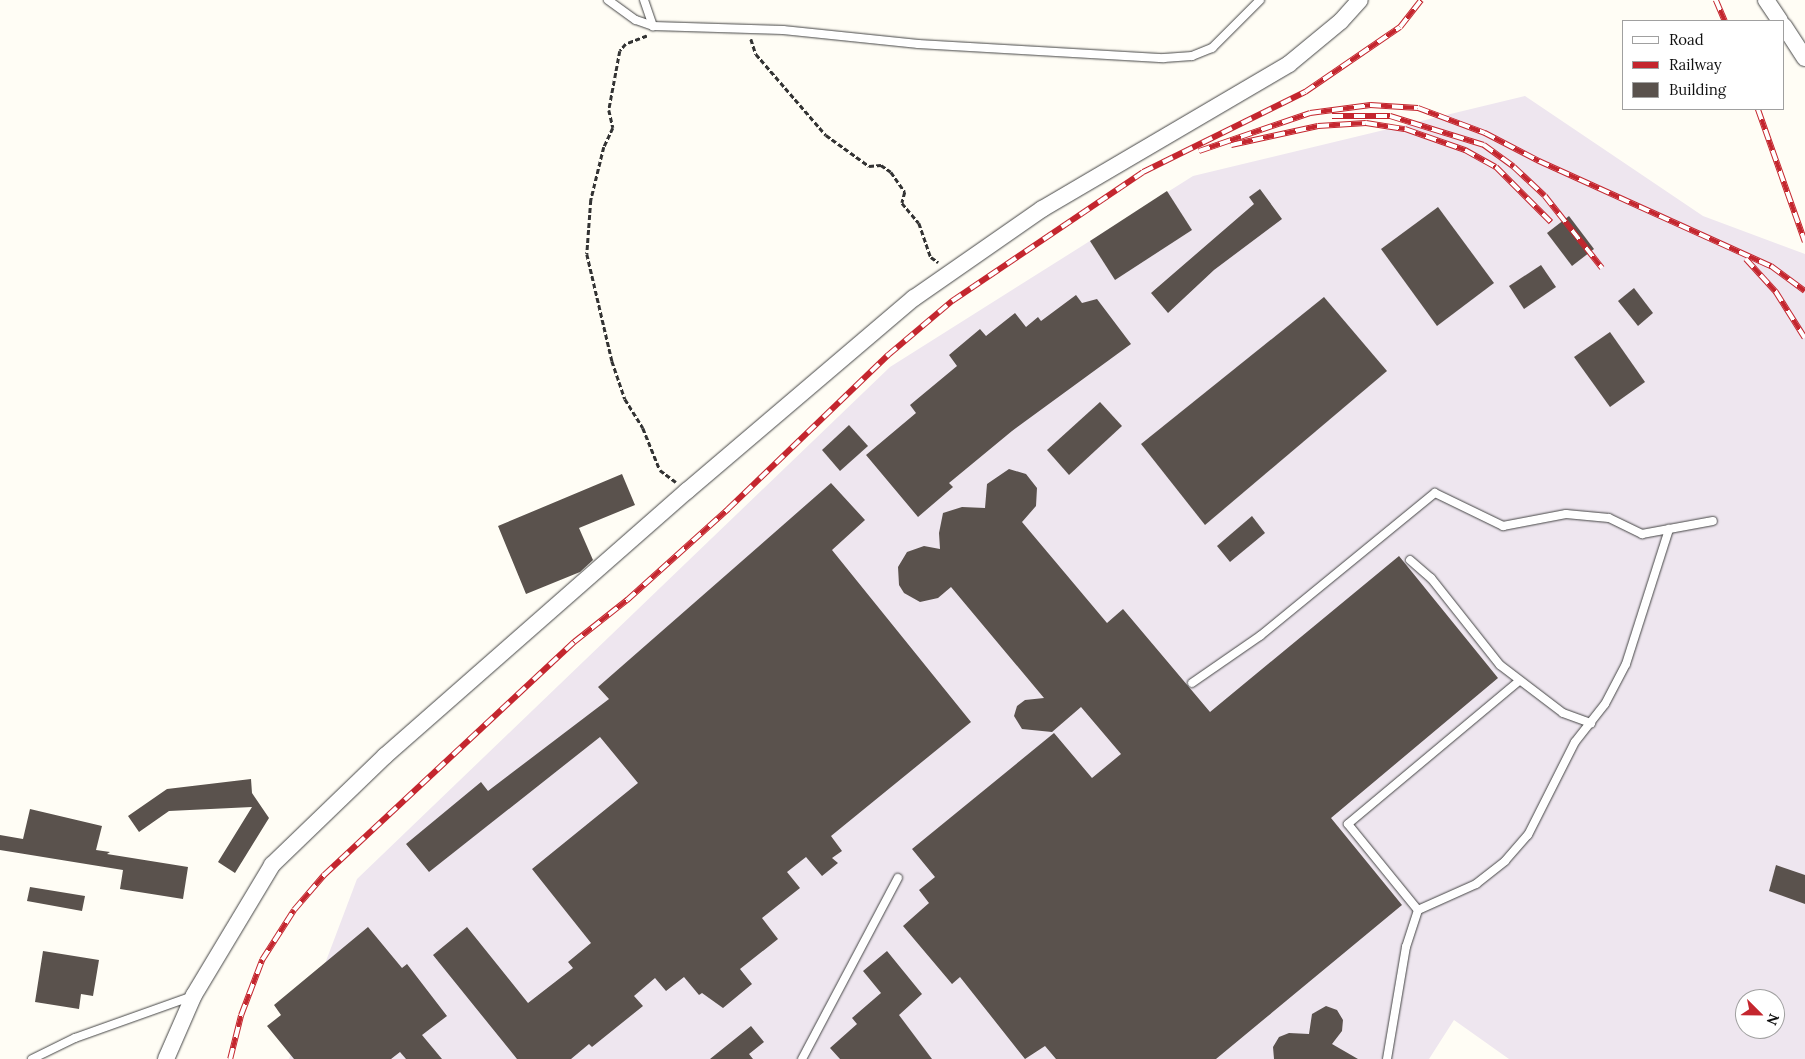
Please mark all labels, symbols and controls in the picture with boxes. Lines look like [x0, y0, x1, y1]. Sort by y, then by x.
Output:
legend [1622, 20, 1785, 110]
text: Road [1669, 30, 1704, 49]
text: Railway [1669, 55, 1722, 74]
text: Building [1669, 80, 1726, 99]
north arrow [1735, 989, 1785, 1039]
text: N [1762, 1011, 1783, 1028]

